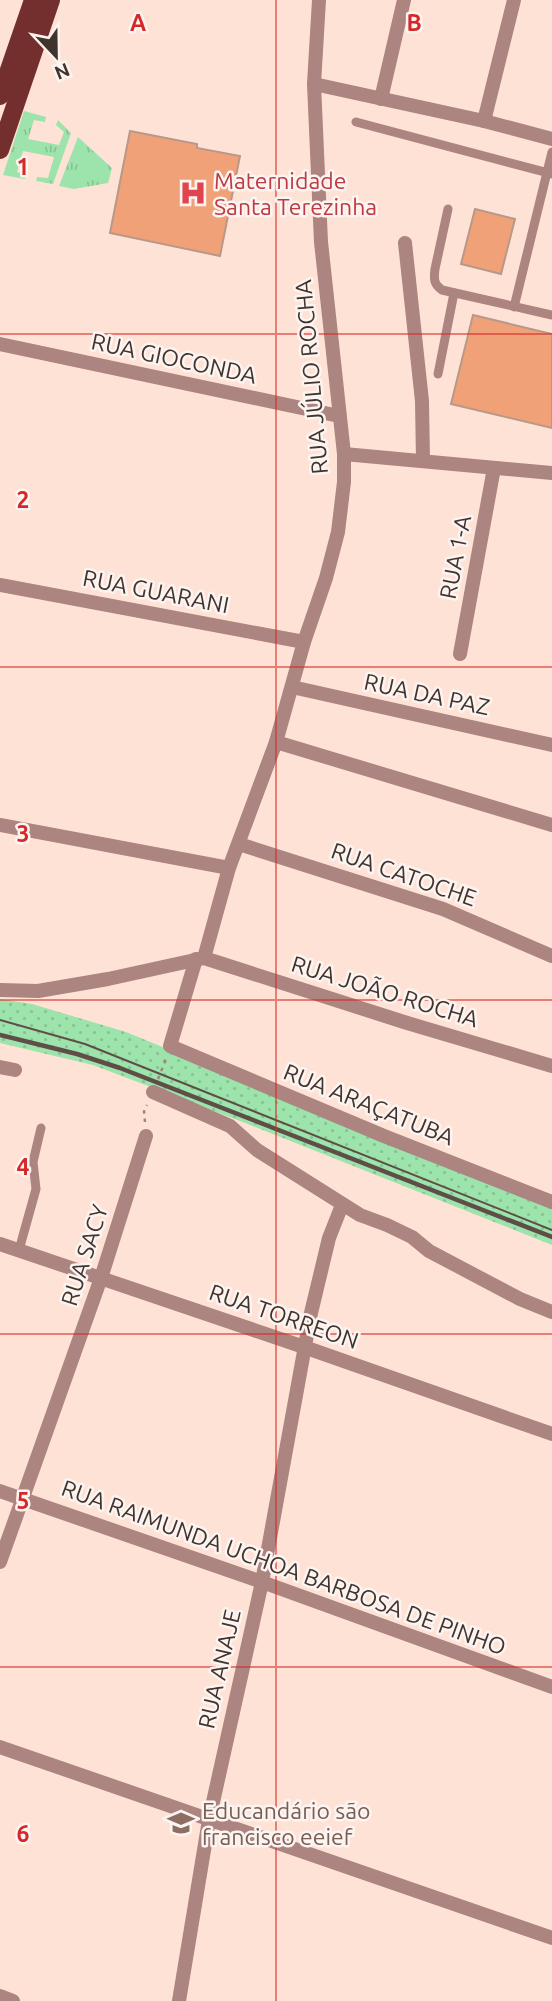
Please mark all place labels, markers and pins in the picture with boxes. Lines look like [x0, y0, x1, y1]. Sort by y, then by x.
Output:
place label: Maternidade Santa Terezinha [214, 168, 377, 219]
hospital icon: Maternidade Santa Terezinha [178, 178, 208, 208]
place label: Educandário são francisco eeief [202, 1798, 370, 1849]
school or university icon: Educandário são francisco eeief [166, 1808, 196, 1838]

